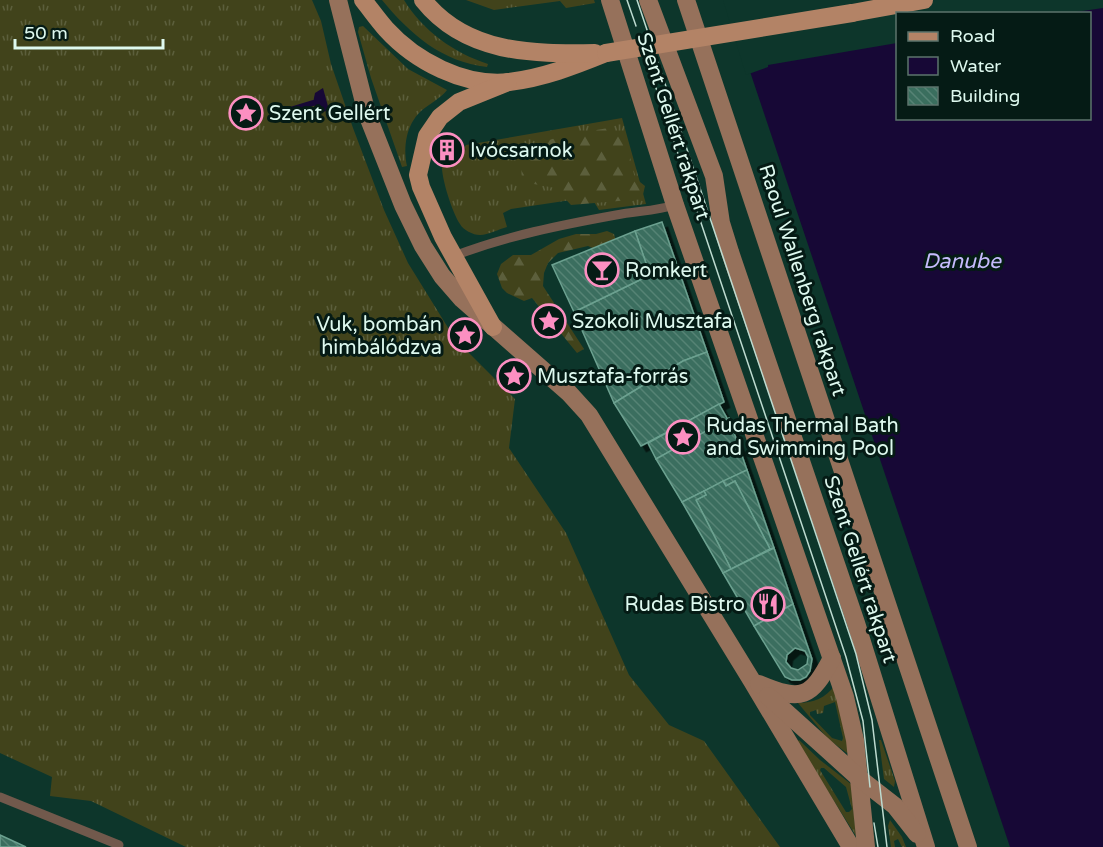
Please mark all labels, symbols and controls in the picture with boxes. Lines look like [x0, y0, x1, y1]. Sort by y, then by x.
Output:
scale bar [15, 12, 164, 50]
legend [896, 12, 1091, 120]
text: 50 m [24, 22, 68, 44]
text: Road [950, 25, 995, 47]
street label: Szent Gellért rakpart [631, 30, 715, 223]
text: Water [950, 55, 1001, 77]
text: Building [950, 85, 1020, 107]
place icon: Szent Gellért [228, 95, 264, 131]
place label: Szent Gellért [269, 102, 391, 126]
building icon: Ivócsarnok [429, 132, 465, 168]
place label: Ivócsarnok [470, 139, 573, 163]
street label: Raoul Wallenberg rakpart [753, 161, 851, 400]
water label: Danube [923, 249, 1002, 274]
bar icon: Romkert [584, 252, 620, 288]
place label: Romkert [625, 259, 707, 283]
place icon: Szokoli Musztafa [531, 303, 567, 339]
place label: Szokoli Musztafa [572, 310, 732, 334]
place label: Vuk, bombán himbálódzva [316, 313, 442, 360]
place icon: Vuk, bombán himbálódzva [447, 317, 483, 353]
place icon: Musztafa-forrás [496, 358, 532, 394]
place label: Musztafa-forrás [537, 365, 688, 389]
place label: Rudas Thermal Bath and Swimming Pool [706, 414, 899, 461]
place icon: Rudas Thermal Bath and Swimming Pool [665, 419, 701, 455]
street label: Szent Gellért rakpart [818, 473, 902, 666]
restaurant icon: Rudas Bistro [750, 586, 786, 622]
place label: Rudas Bistro [625, 593, 745, 617]

